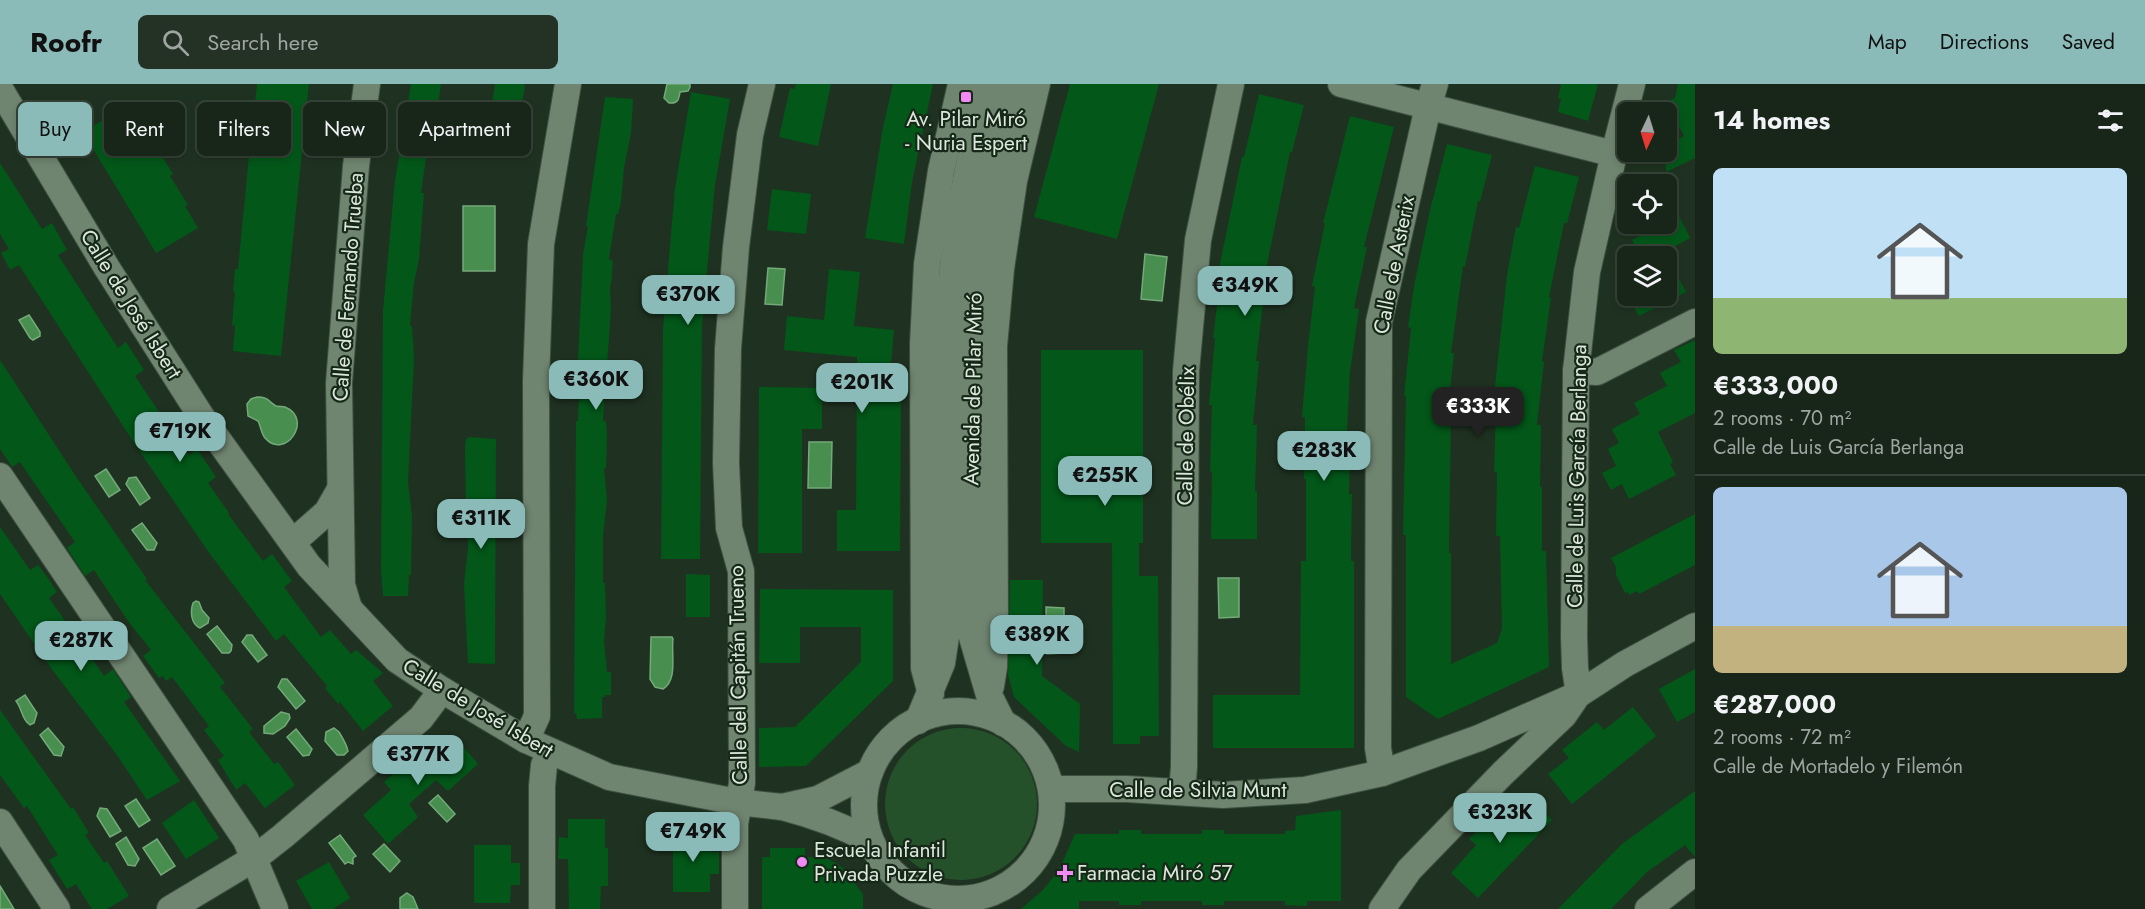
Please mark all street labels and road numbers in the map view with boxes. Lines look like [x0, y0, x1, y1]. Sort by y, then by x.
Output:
street label: Calle de Fernando Trueba [325, 172, 371, 402]
street label: Calle de Asterix [1366, 193, 1422, 337]
street label: Calle de José Isbert [73, 224, 189, 384]
street label: Avenida de Pilar Miró [956, 292, 990, 486]
street label: Calle de Luis García Berlanga [1560, 344, 1594, 608]
street label: Calle de Obélix [1170, 366, 1202, 506]
street label: Calle del Capitán Trueno [721, 565, 755, 785]
street label: Calle de José Isbert [397, 651, 559, 765]
street label: Calle de Silvia Munt [1109, 775, 1287, 805]

